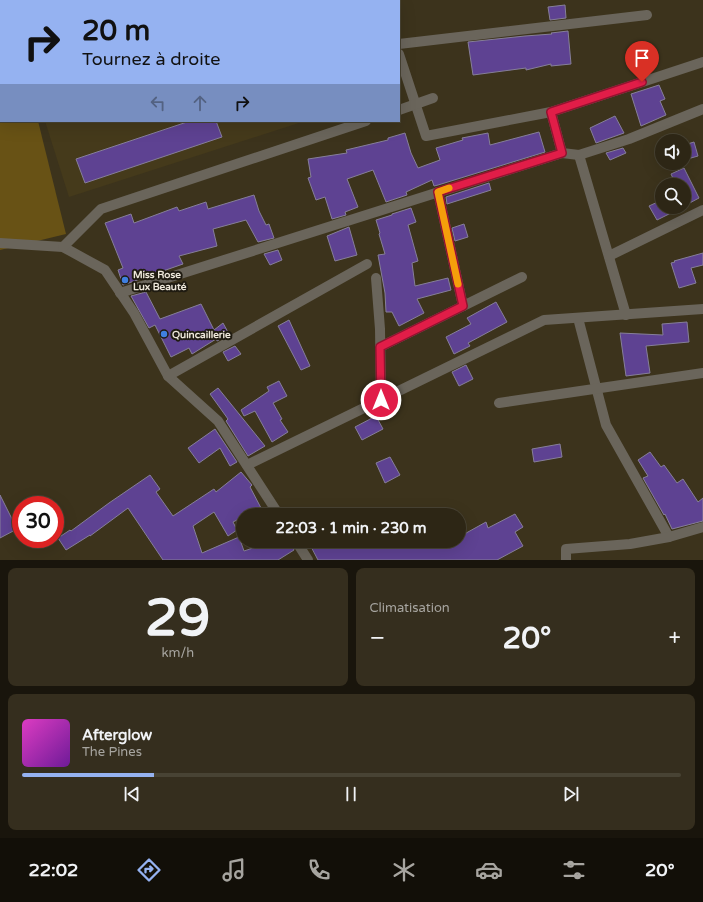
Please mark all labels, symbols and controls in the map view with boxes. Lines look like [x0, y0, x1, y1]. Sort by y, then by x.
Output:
text: 20 m [82, 14, 150, 48]
icon: right [16, 16, 68, 68]
pin [625, 41, 659, 82]
icon: arrive [631, 47, 653, 69]
text: Tournez à droite [82, 48, 221, 70]
icon: left [147, 92, 169, 114]
icon: ahead [189, 92, 211, 114]
icon: right [231, 92, 253, 114]
map controls [655, 134, 691, 214]
button: sound [655, 134, 691, 170]
button: search [655, 178, 691, 214]
place label: Miss Rose Lux Beauté [133, 269, 187, 293]
marker: Miss Rose Lux Beauté [120, 275, 130, 285]
marker: Quincaillerie [159, 329, 169, 339]
place label: Quincaillerie [172, 329, 231, 341]
position arrow [360, 379, 402, 421]
speed limit sign: 30 [12, 496, 64, 548]
text: 22:03 · 1 min · 230 m [276, 519, 426, 537]
text: 29 [145, 587, 210, 650]
text: Climatisation [370, 600, 450, 616]
text: 20° [502, 620, 551, 657]
text: − [370, 625, 385, 651]
text: + [669, 625, 681, 651]
text: km/h [161, 645, 194, 661]
text: Afterglow [82, 726, 152, 744]
text: The Pines [82, 744, 142, 760]
icon: previous [121, 783, 143, 805]
icon: pause [340, 783, 362, 805]
icon: next [560, 783, 582, 805]
icon: directions [135, 856, 163, 884]
icon: music [220, 856, 248, 884]
icon: phone [305, 856, 333, 884]
icon: climate [390, 856, 418, 884]
icon: car [475, 856, 503, 884]
icon: filters [560, 856, 588, 884]
text: 22:02 [28, 859, 78, 881]
text: 20° [645, 859, 674, 881]

